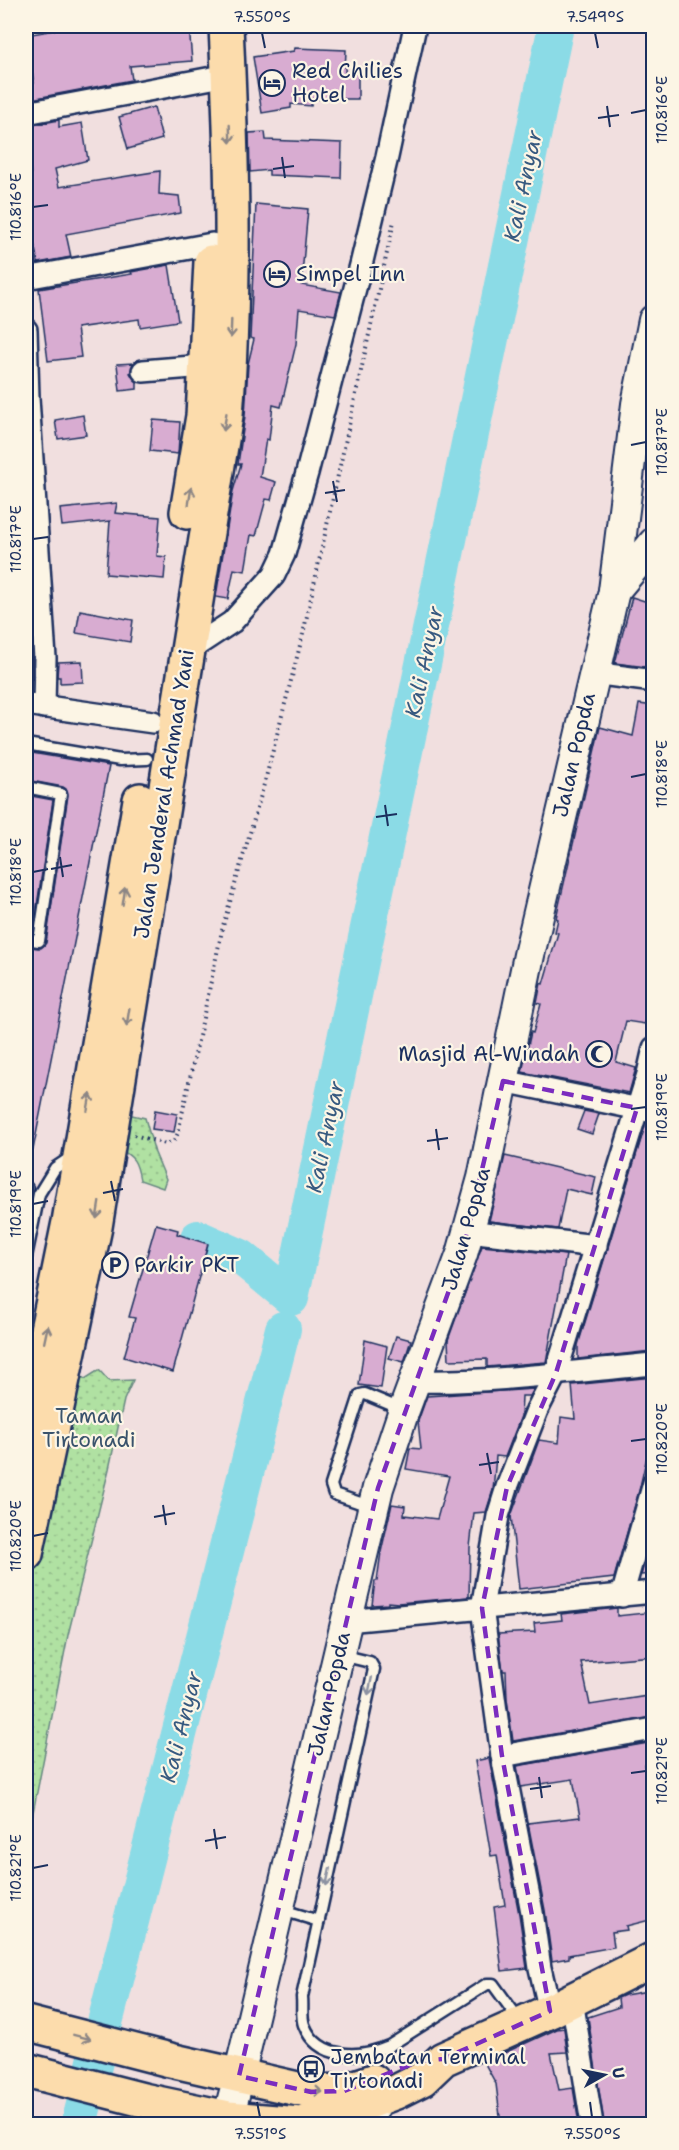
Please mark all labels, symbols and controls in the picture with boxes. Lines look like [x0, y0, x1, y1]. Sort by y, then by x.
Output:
text: 7.550°S [233, 7, 291, 27]
text: 7.549°S [566, 7, 624, 27]
place label: Red Chilies Hotel [292, 57, 403, 109]
hotel icon: Red Chilies Hotel [257, 68, 287, 98]
text: 110.816°E [652, 76, 672, 144]
one-way arrow [224, 123, 236, 143]
water label: Kali Anyar [497, 127, 549, 245]
text: 110.816°E [6, 173, 26, 241]
hotel icon: Simpel Inn [262, 259, 292, 289]
place label: Simpel Inn [296, 260, 405, 288]
one-way arrow [225, 318, 237, 338]
text: 110.817°E [652, 408, 672, 476]
one-way arrow [219, 412, 230, 431]
one-way arrow [184, 487, 195, 506]
text: 110.817°E [6, 505, 26, 573]
water label: Kali Anyar [398, 603, 450, 721]
street label: Jalan Jenderal Achmad Yani [127, 647, 201, 941]
street label: Jalan Popda [546, 690, 602, 820]
text: 110.818°E [652, 740, 672, 808]
text: 110.818°E [6, 838, 26, 906]
one-way arrow [119, 886, 130, 906]
one-way arrow [123, 1007, 134, 1026]
mosque icon: Masjid Al-Windah [584, 1039, 614, 1069]
place label: Masjid Al-Windah [398, 1040, 580, 1068]
text: 110.819°E [652, 1073, 672, 1141]
water label: Kali Anyar [299, 1078, 351, 1196]
one-way arrow [84, 1092, 95, 1112]
street label: Jalan Popda [435, 1164, 497, 1294]
text: 110.819°E [6, 1170, 26, 1238]
one-way arrow [92, 1199, 103, 1219]
parking icon: Parkir PKT [100, 1250, 130, 1280]
place label: Parkir PKT [134, 1251, 239, 1279]
one-way arrow [41, 1325, 52, 1345]
park label: Taman Tirtonadi [42, 1402, 136, 1454]
text: 110.820°E [652, 1403, 672, 1475]
text: 110.820°E [6, 1500, 26, 1572]
street label: Jalan Popda [301, 1629, 357, 1759]
water label: Kali Anyar [153, 1668, 209, 1786]
one-way arrow [363, 1677, 375, 1696]
text: 110.821°E [652, 1737, 672, 1805]
text: 110.821°E [6, 1834, 26, 1902]
one-way arrow [322, 1867, 333, 1886]
one-way arrow [72, 2032, 91, 2044]
place label: Jembatan Terminal Tirtonadi [330, 2043, 526, 2095]
north arrow [574, 2045, 634, 2105]
bus stop icon: Jembatan Terminal Tirtonadi [296, 2054, 326, 2084]
text: U [607, 2066, 630, 2080]
one-way arrow [303, 2086, 323, 2097]
text: 7.551°S [234, 2124, 286, 2144]
text: 7.550°S [563, 2124, 621, 2144]

